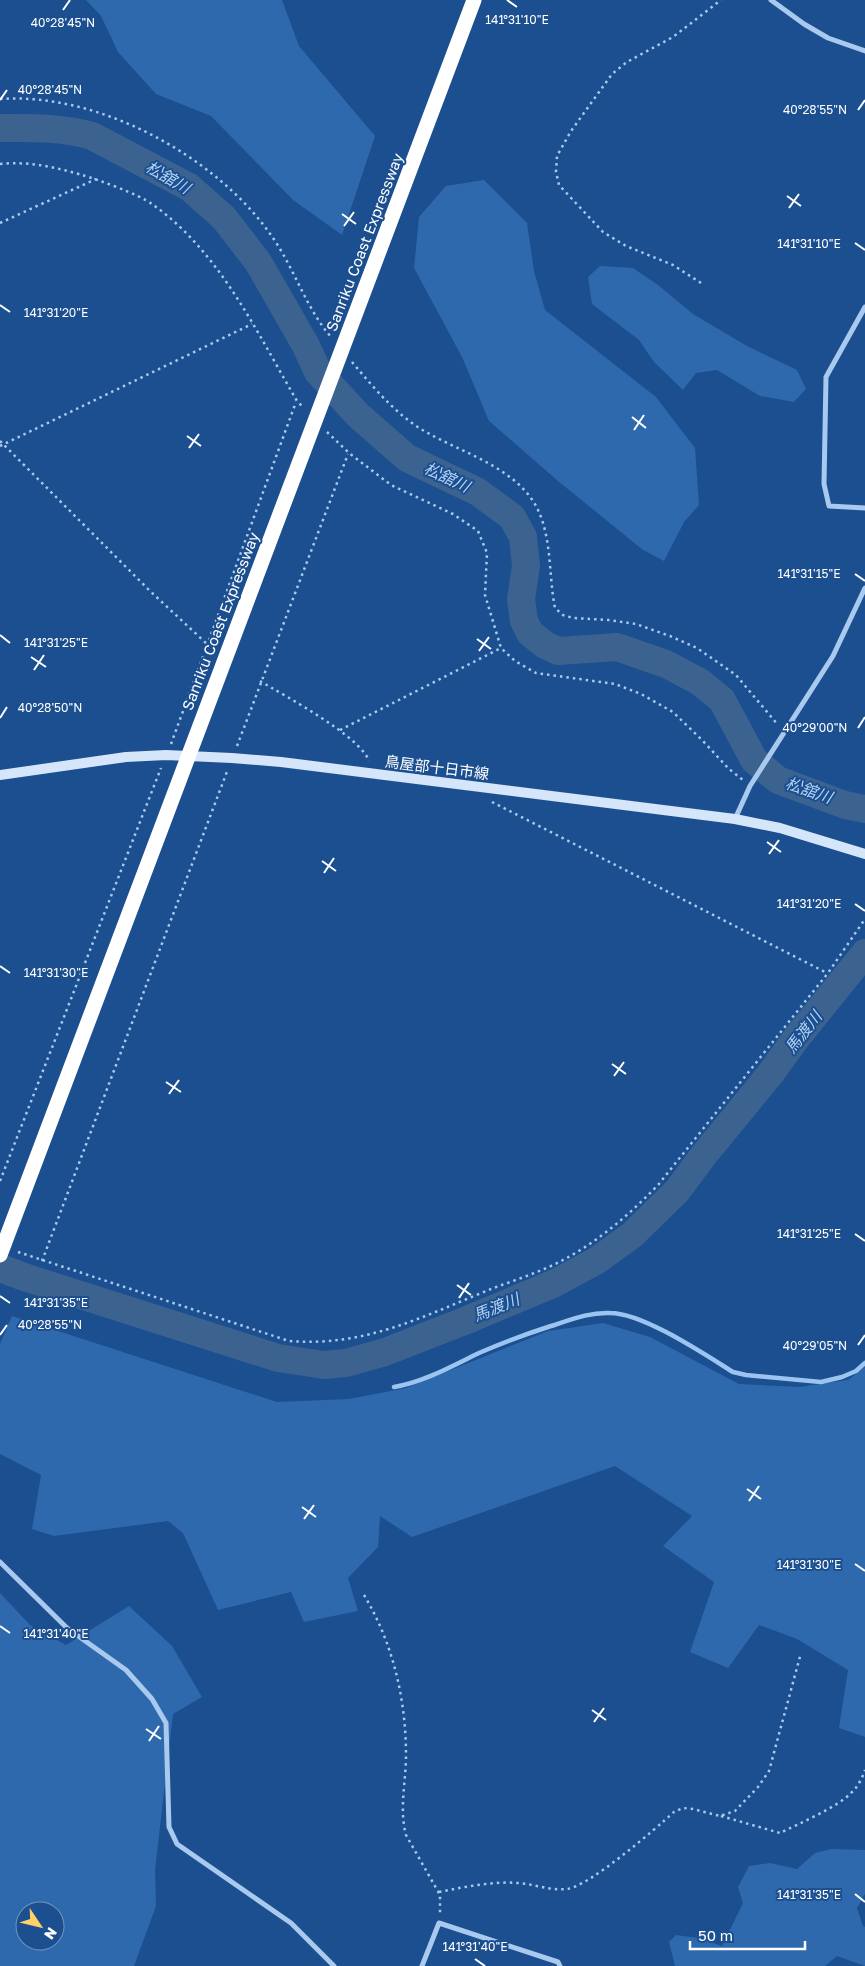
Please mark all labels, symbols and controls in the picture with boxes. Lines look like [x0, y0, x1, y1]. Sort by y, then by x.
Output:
text: 141°31'10"E [485, 12, 549, 27]
text: 40°28'45"N [31, 15, 95, 30]
text: 40°28'45"N [18, 82, 82, 97]
text: 40°28'55"N [783, 102, 847, 117]
street label: Sanriku Coast Expressway [322, 150, 407, 334]
water label: 松舘川 [142, 156, 196, 199]
text: 141°31'10"E [777, 236, 841, 251]
text: 141°31'20"E [24, 305, 88, 320]
water label: 松舘川 [421, 458, 475, 497]
street label: Sanriku Coast Expressway [178, 529, 263, 713]
text: 141°31'15"E [778, 566, 840, 581]
text: 141°31'25"E [24, 635, 88, 650]
text: 40°28'50"N [18, 700, 82, 715]
text: 40°29'00"N [783, 720, 847, 735]
street label: 鳥屋部十日市線 [384, 752, 490, 782]
water label: 松舘川 [783, 773, 837, 808]
text: 141°31'20"E [777, 896, 841, 911]
text: 141°31'30"E [24, 965, 88, 980]
water label: 馬渡川 [780, 1005, 827, 1057]
text: 141°31'25"E [777, 1226, 841, 1241]
water label: 馬渡川 [470, 1288, 524, 1325]
text: 141°31'35"E [24, 1295, 88, 1310]
text: 40°28'55"N [18, 1317, 82, 1332]
text: 40°29'05"N [783, 1338, 847, 1353]
text: 141°31'30"E [777, 1557, 841, 1572]
text: 141°31'40"E [24, 1626, 88, 1641]
text: 141°31'35"E [777, 1887, 841, 1902]
north arrow [15, 1901, 65, 1951]
scale bar [690, 1918, 805, 1950]
text: N [41, 1925, 61, 1943]
text: 50 m [698, 1926, 733, 1944]
text: 141°31'40"E [443, 1939, 507, 1954]

